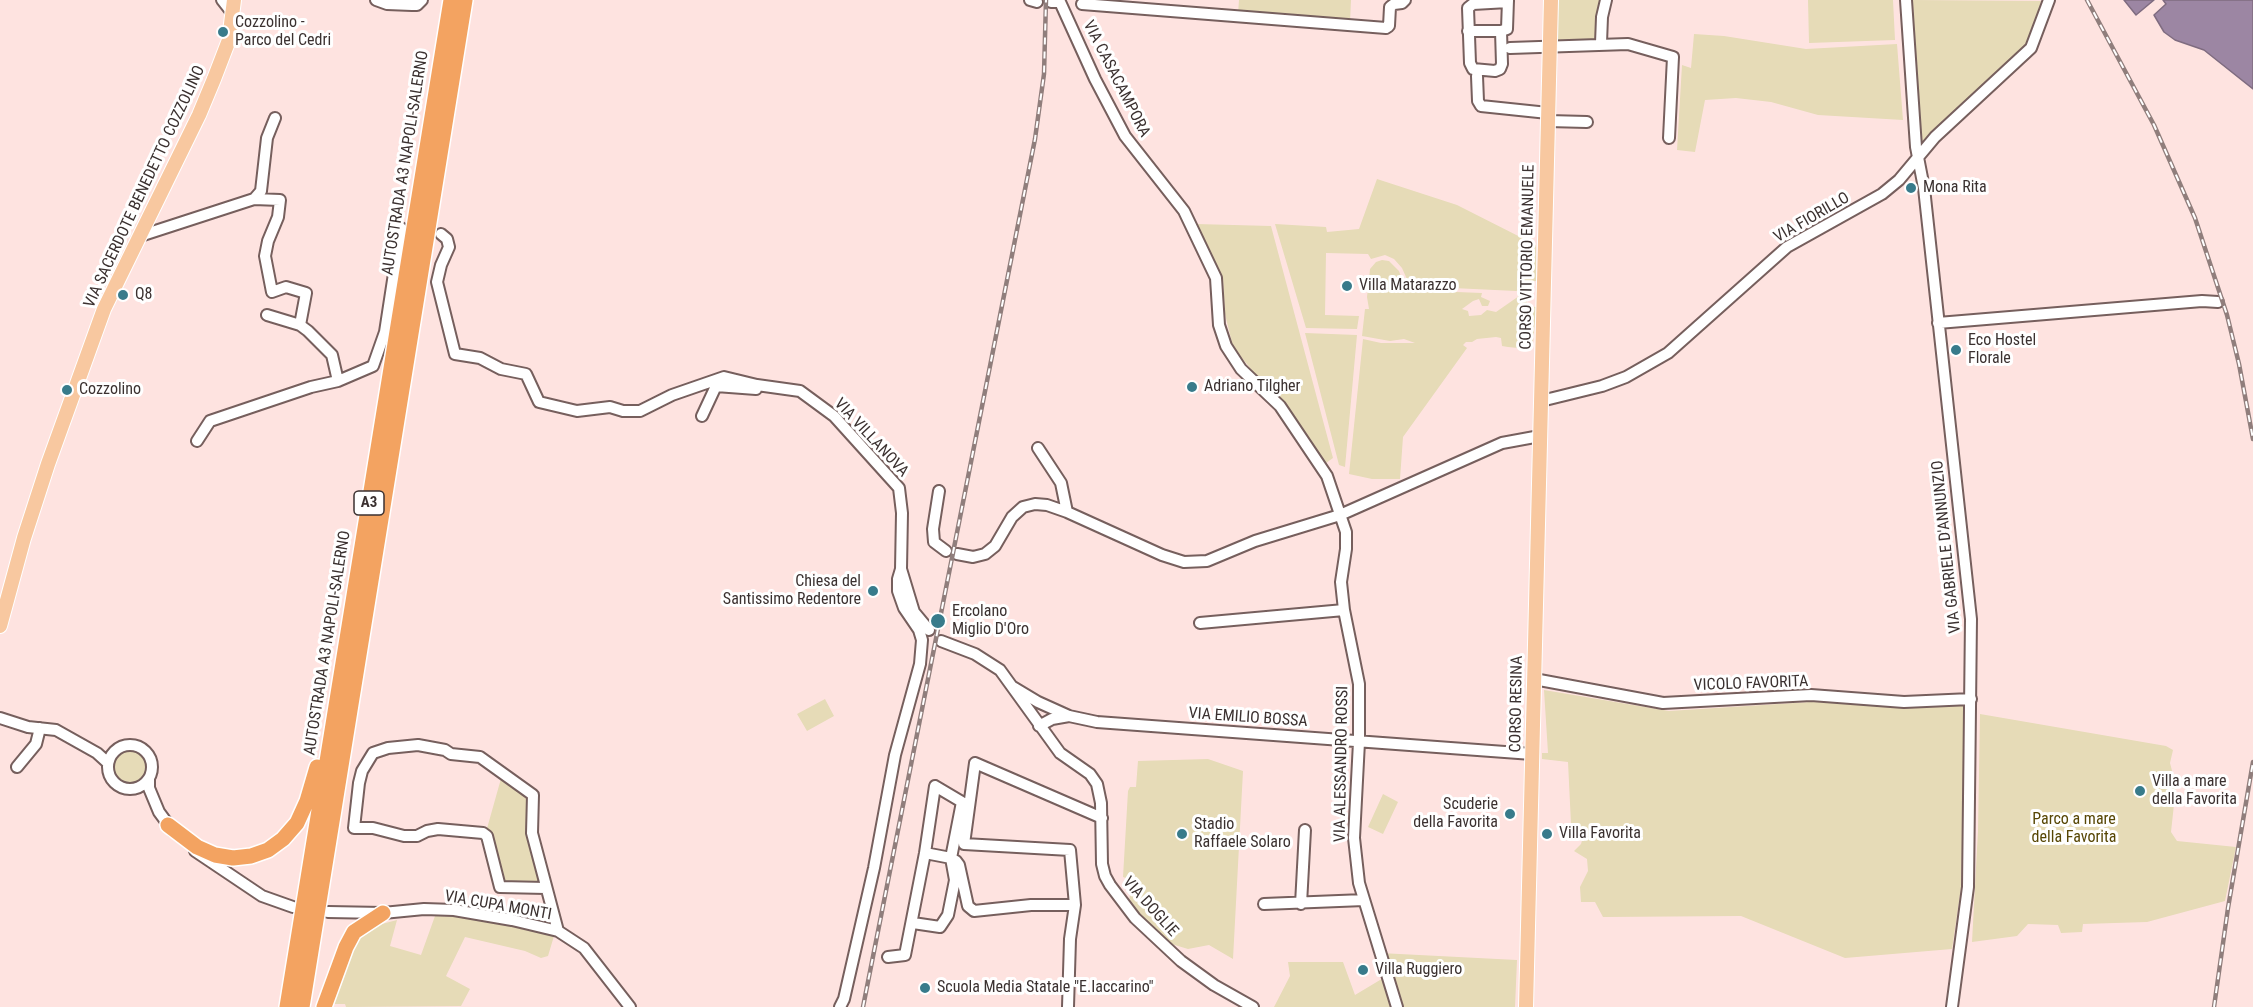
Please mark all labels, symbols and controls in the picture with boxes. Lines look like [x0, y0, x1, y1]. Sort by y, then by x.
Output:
place label: Cozzolino - Parco del Cedri [235, 13, 331, 51]
street label: VIA CASACAMPORA [1078, 17, 1154, 141]
marker: Cozzolino - Parco del Cedri [216, 25, 230, 39]
street label: AUTOSTRADA A3 NAPOLI-SALERNO [379, 49, 433, 277]
street label: VIA SACERDOTE BENEDETTO COZZOLINO [80, 63, 210, 311]
street label: CORSO VITTORIO EMANUELE [1517, 164, 1539, 350]
place label: Mona Rita [1923, 178, 1987, 198]
marker: Mona Rita [1904, 181, 1918, 195]
street label: VIA FIORILLO [1771, 189, 1853, 247]
place label: Villa Matarazzo [1359, 276, 1457, 296]
marker: Villa Matarazzo [1340, 279, 1354, 293]
place label: Q8 [135, 285, 153, 305]
marker: Q8 [116, 288, 130, 302]
place label: Eco Hostel Florale [1968, 331, 2036, 369]
marker: Eco Hostel Florale [1949, 343, 1963, 357]
place label: Adriano Tilgher [1204, 377, 1300, 397]
place label: Cozzolino [79, 380, 141, 400]
marker: Adriano Tilgher [1185, 380, 1199, 394]
marker: Cozzolino [60, 383, 74, 397]
street label: VIA VILLANOVA [830, 395, 912, 481]
street label: VIA GABRIELE D'ANNUNZIO [1928, 459, 1966, 635]
road number: A3 [354, 491, 384, 515]
street label: AUTOSTRADA A3 NAPOLI-SALERNO [301, 529, 355, 757]
place label: Chiesa del Santissimo Redentore [723, 572, 861, 610]
marker: Chiesa del Santissimo Redentore [866, 584, 880, 598]
place label: Ercolano Miglio D'Oro [952, 602, 1029, 640]
marker: Ercolano Miglio D'Oro [929, 612, 947, 630]
street label: CORSO RESINA [1507, 655, 1527, 753]
street label: VICOLO FAVORITA [1693, 672, 1809, 696]
street label: VIA ALESSANDRO ROSSI [1331, 686, 1353, 842]
street label: VIA EMILIO BOSSA [1188, 704, 1308, 732]
place label: Villa a mare della Favorita [2152, 772, 2237, 810]
marker: Villa a mare della Favorita [2133, 784, 2147, 798]
place label: Scuderie della Favorita [1413, 795, 1498, 833]
marker: Scuderie della Favorita [1503, 807, 1517, 821]
park label: Parco a mare della Favorita [2032, 810, 2116, 848]
place label: Stadio Raffaele Solaro [1194, 815, 1291, 853]
place label: Villa Favorita [1559, 824, 1641, 844]
marker: Stadio Raffaele Solaro [1175, 827, 1189, 841]
marker: Villa Favorita [1540, 827, 1554, 841]
street label: VIA DOGLIE [1118, 873, 1182, 941]
street label: VIA CUPA MONTI [443, 887, 553, 925]
place label: Villa Ruggiero [1375, 960, 1462, 980]
marker: Villa Ruggiero [1356, 963, 1370, 977]
place label: Scuola Media Statale "E.Iaccarino" [937, 978, 1154, 998]
marker: Scuola Media Statale "E.Iaccarino" [918, 981, 932, 995]

